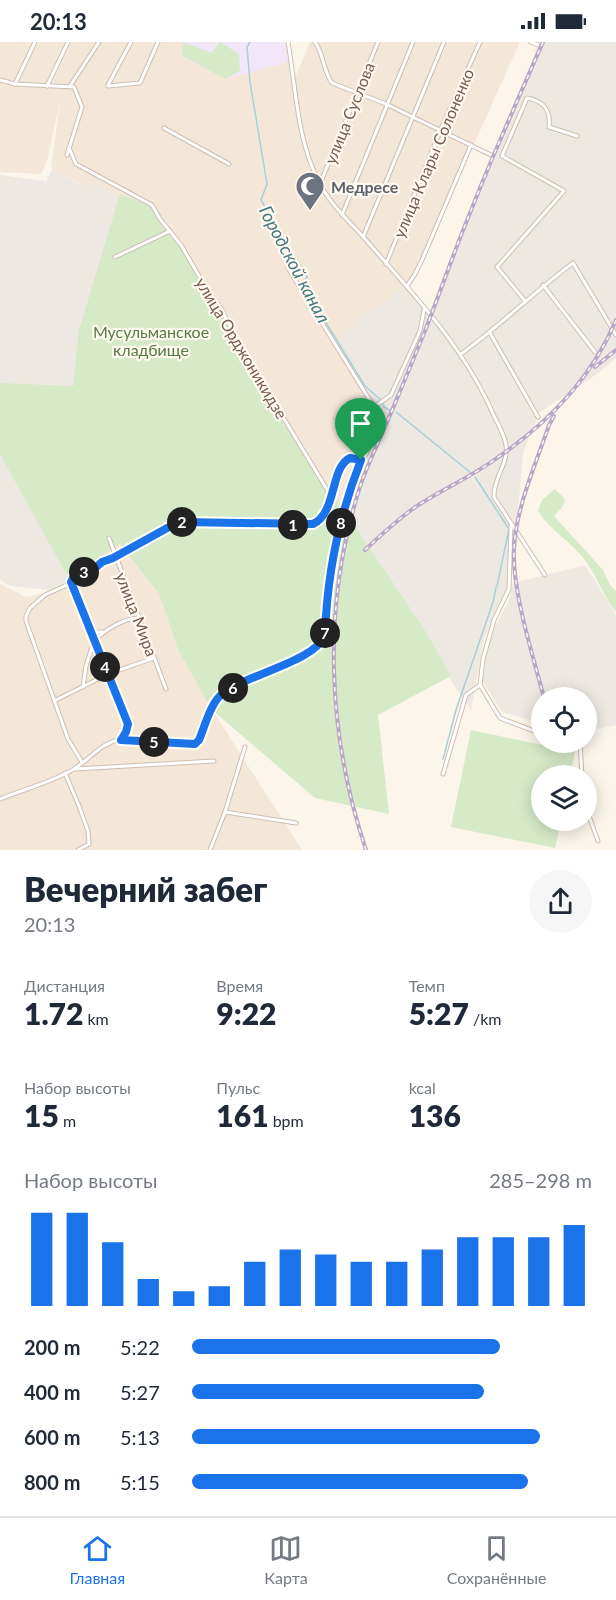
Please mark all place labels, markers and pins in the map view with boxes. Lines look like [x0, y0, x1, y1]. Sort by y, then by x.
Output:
mosque icon: Медресе [294, 170, 326, 212]
place label: Медресе [331, 177, 399, 196]
pin [335, 398, 386, 460]
pin: 2 [167, 507, 197, 537]
pin: 8 [326, 508, 356, 538]
pin: 1 [278, 510, 308, 540]
pin: 3 [69, 557, 99, 587]
pin: 7 [310, 618, 340, 648]
pin: 4 [90, 652, 120, 682]
pin: 6 [218, 673, 248, 703]
pin: 5 [139, 727, 169, 757]

